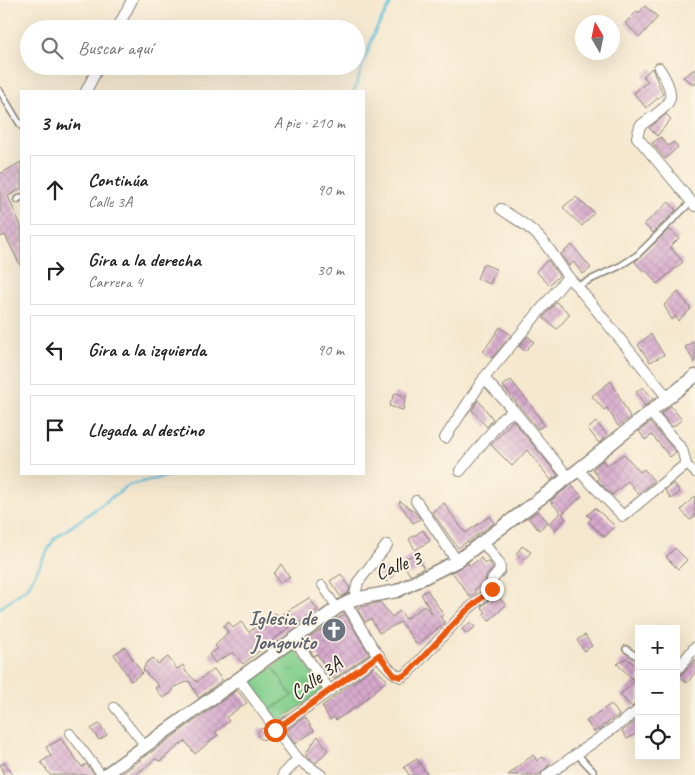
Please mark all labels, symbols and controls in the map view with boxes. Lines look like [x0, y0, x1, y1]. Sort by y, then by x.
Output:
north arrow [575, 15, 620, 60]
search box [20, 20, 365, 75]
icon: search [38, 34, 66, 62]
text: Buscar aquí [78, 36, 152, 60]
text: 3 min [40, 110, 80, 136]
text: A pie · 210 m [274, 113, 345, 133]
text: Continúa [88, 168, 147, 192]
icon: ahead [41, 176, 69, 204]
text: 90 m [317, 180, 344, 200]
text: Calle 3A [88, 192, 132, 212]
text: Gira a la derecha [88, 248, 201, 272]
icon: right [41, 256, 69, 284]
text: 30 m [317, 260, 344, 280]
text: Carrera 4 [88, 272, 143, 292]
icon: left [41, 336, 69, 364]
text: Gira a la izquierda [88, 338, 206, 362]
text: 90 m [317, 340, 344, 360]
icon: arrive [41, 416, 69, 444]
text: Llegada al destino [88, 418, 204, 442]
street label: Calle 3 [371, 544, 426, 586]
route end [481, 578, 504, 601]
place label: Iglesia de Jongovito [248, 605, 318, 655]
church icon: Iglesia de Jongovito [321, 617, 347, 643]
map controls [635, 625, 680, 760]
button: + [635, 625, 680, 670]
street label: Calle 3A [285, 650, 348, 706]
button: − [635, 670, 680, 715]
button: locate [635, 715, 680, 760]
route start [264, 719, 287, 742]

